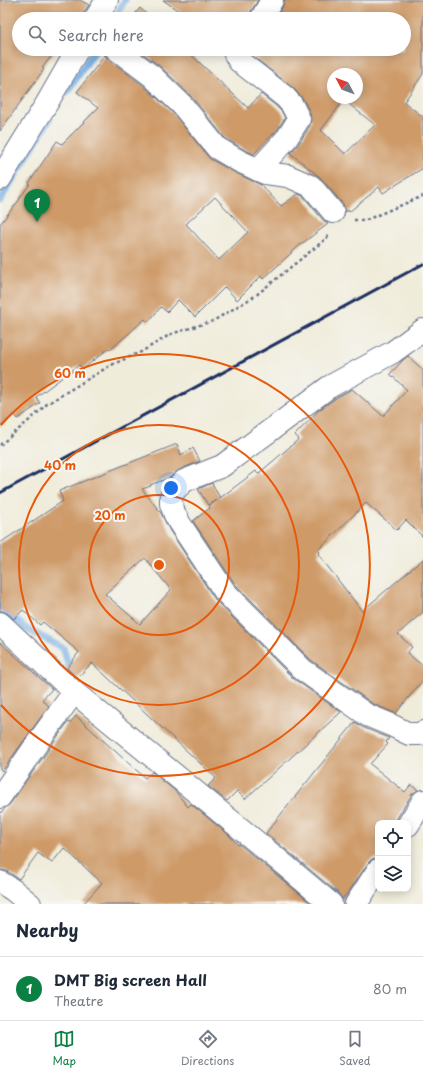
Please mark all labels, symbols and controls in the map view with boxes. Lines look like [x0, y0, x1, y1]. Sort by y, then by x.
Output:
search box [12, 12, 411, 56]
icon: search [26, 23, 48, 45]
text: Search here [58, 23, 144, 46]
north arrow [327, 68, 363, 104]
pin: 1 [24, 189, 50, 222]
text: 60 m [54, 364, 86, 382]
text: 40 m [44, 456, 76, 474]
your location [161, 478, 181, 498]
text: 20 m [94, 506, 126, 524]
centre of rings [152, 558, 166, 572]
map controls [375, 820, 411, 892]
button: locate [375, 820, 411, 856]
button: layers [375, 856, 411, 892]
text: Nearby [16, 917, 78, 943]
text: DMT Big screen Hall [54, 968, 207, 991]
text: 1 [26, 979, 32, 998]
text: 80 m [373, 979, 407, 998]
text: Theatre [54, 991, 103, 1010]
tab: Map [52, 1028, 76, 1069]
tab: Directions [181, 1028, 234, 1069]
tab: Saved [339, 1028, 371, 1069]

